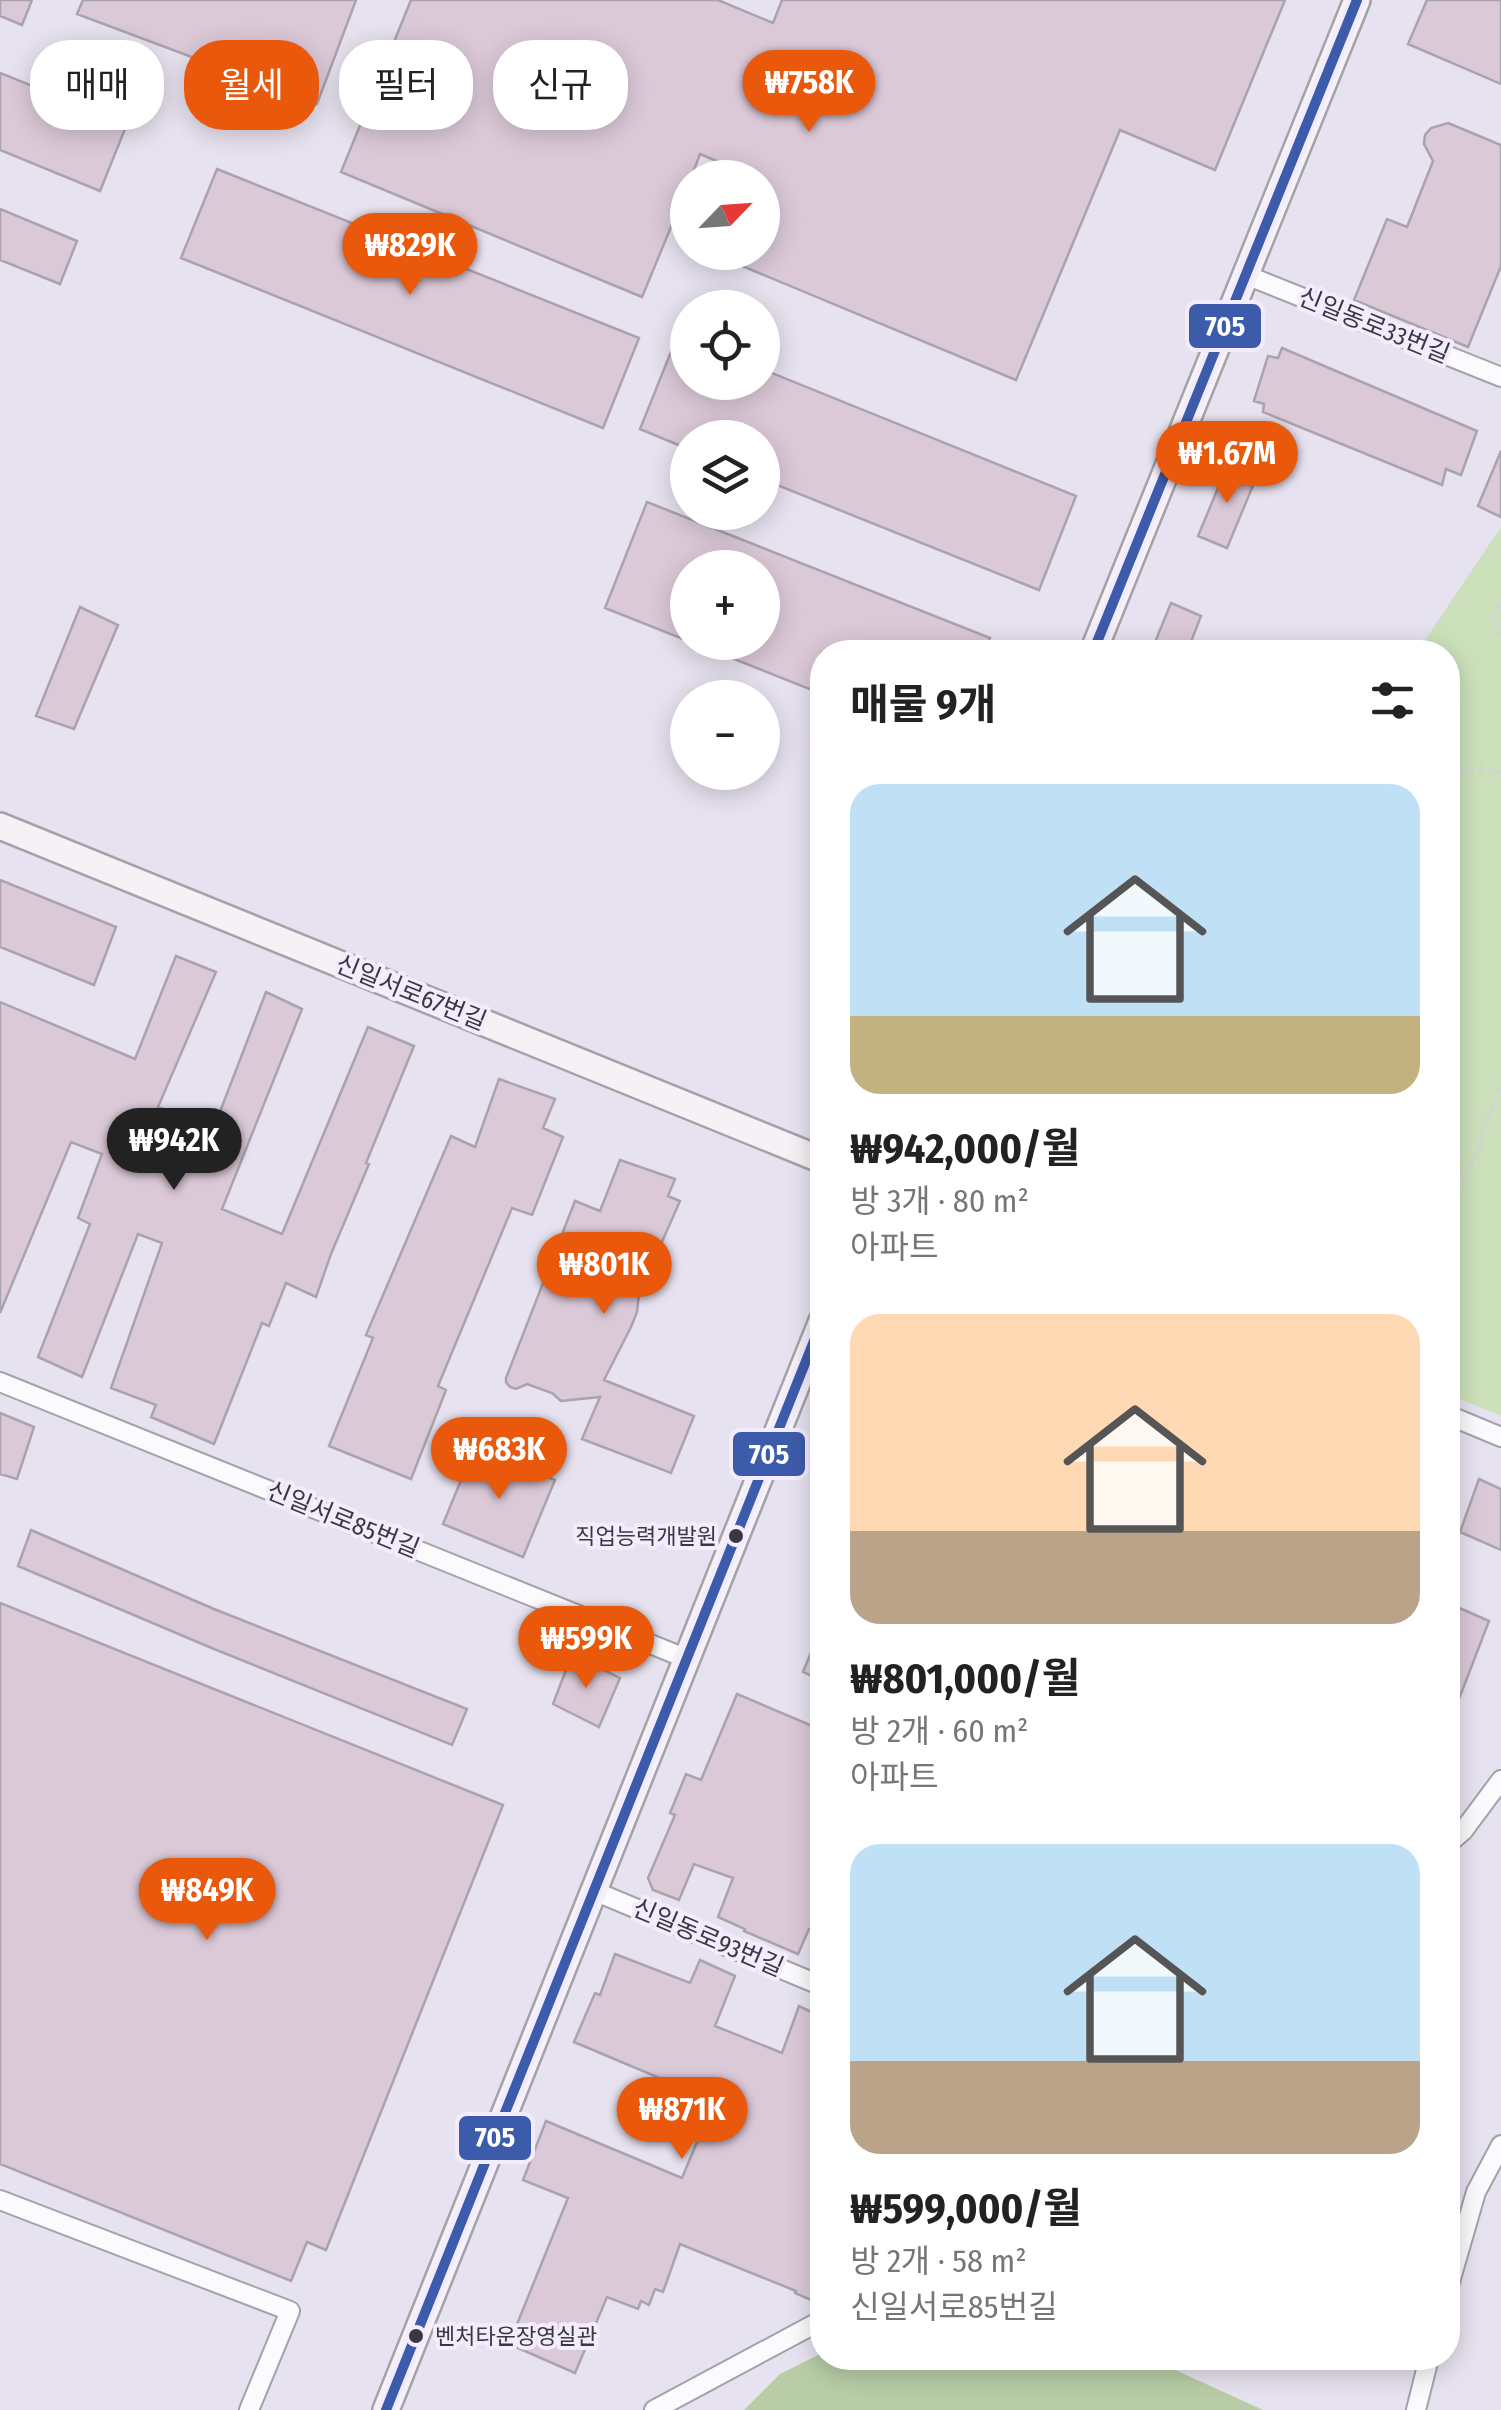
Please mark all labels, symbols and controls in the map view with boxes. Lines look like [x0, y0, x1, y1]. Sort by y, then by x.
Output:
chip: 매매 [30, 40, 164, 130]
chip: 월세 [184, 40, 319, 130]
chip: 필터 [339, 40, 473, 130]
chip: 신규 [493, 40, 628, 130]
pin: ₩758K [739, 50, 879, 135]
text: ₩758K [764, 63, 854, 101]
north arrow [670, 160, 780, 270]
map controls [670, 160, 780, 790]
pin: ₩829K [340, 213, 480, 298]
text: ₩829K [364, 226, 456, 264]
street label: 신일동로33번길 [1294, 282, 1454, 370]
button: locate [670, 290, 780, 400]
line badge: 705 [1187, 302, 1263, 350]
text: 705 [1205, 310, 1245, 343]
button: layers [670, 420, 780, 530]
pin: ₩1.67M [1146, 421, 1308, 506]
text: ₩1.67M [1178, 434, 1276, 472]
button: + [670, 550, 780, 660]
icon: filters [1365, 673, 1420, 728]
button: − [670, 680, 780, 790]
text: 매물 9개 [850, 680, 996, 730]
icon: home [1045, 849, 1225, 1029]
street label: 신일서로67번길 [331, 949, 491, 1037]
pin: ₩942K [104, 1108, 244, 1193]
text: ₩942K [129, 1121, 219, 1159]
text: ₩942,000/월 [850, 1124, 1080, 1174]
text: 방 3개 · 80 m² [850, 1182, 1029, 1220]
text: 아파트 [850, 1228, 938, 1266]
pin: ₩801K [534, 1232, 674, 1317]
text: ₩801K [559, 1245, 649, 1283]
icon: home [1045, 1379, 1225, 1559]
pin: ₩683K [429, 1417, 569, 1502]
text: ₩683K [453, 1430, 545, 1468]
line badge: 705 [731, 1430, 807, 1478]
text: 705 [749, 1438, 789, 1471]
street label: 신일서로85번길 [262, 1476, 424, 1564]
place label: 직업능력개발원 [575, 1523, 717, 1550]
marker: 직업능력개발원 [726, 1526, 746, 1546]
pin: ₩599K [516, 1606, 656, 1691]
text: ₩599K [540, 1619, 632, 1657]
text: ₩801,000/월 [850, 1654, 1080, 1704]
text: 방 2개 · 60 m² [850, 1712, 1028, 1750]
text: 아파트 [850, 1758, 938, 1796]
pin: ₩849K [137, 1858, 277, 1943]
text: ₩849K [161, 1871, 253, 1909]
street label: 신일동로93번길 [628, 1893, 788, 1983]
icon: home [1045, 1909, 1225, 2089]
pin: ₩871K [612, 2077, 752, 2162]
text: ₩871K [639, 2090, 725, 2128]
line badge: 705 [457, 2114, 533, 2162]
text: 705 [475, 2121, 515, 2154]
text: ₩599,000/월 [850, 2184, 1082, 2234]
text: 방 2개 · 58 m² [850, 2242, 1027, 2280]
text: 신일서로85번길 [850, 2288, 1057, 2326]
place label: 벤처타운장영실관 [435, 2323, 597, 2350]
marker: 벤처타운장영실관 [406, 2326, 426, 2346]

